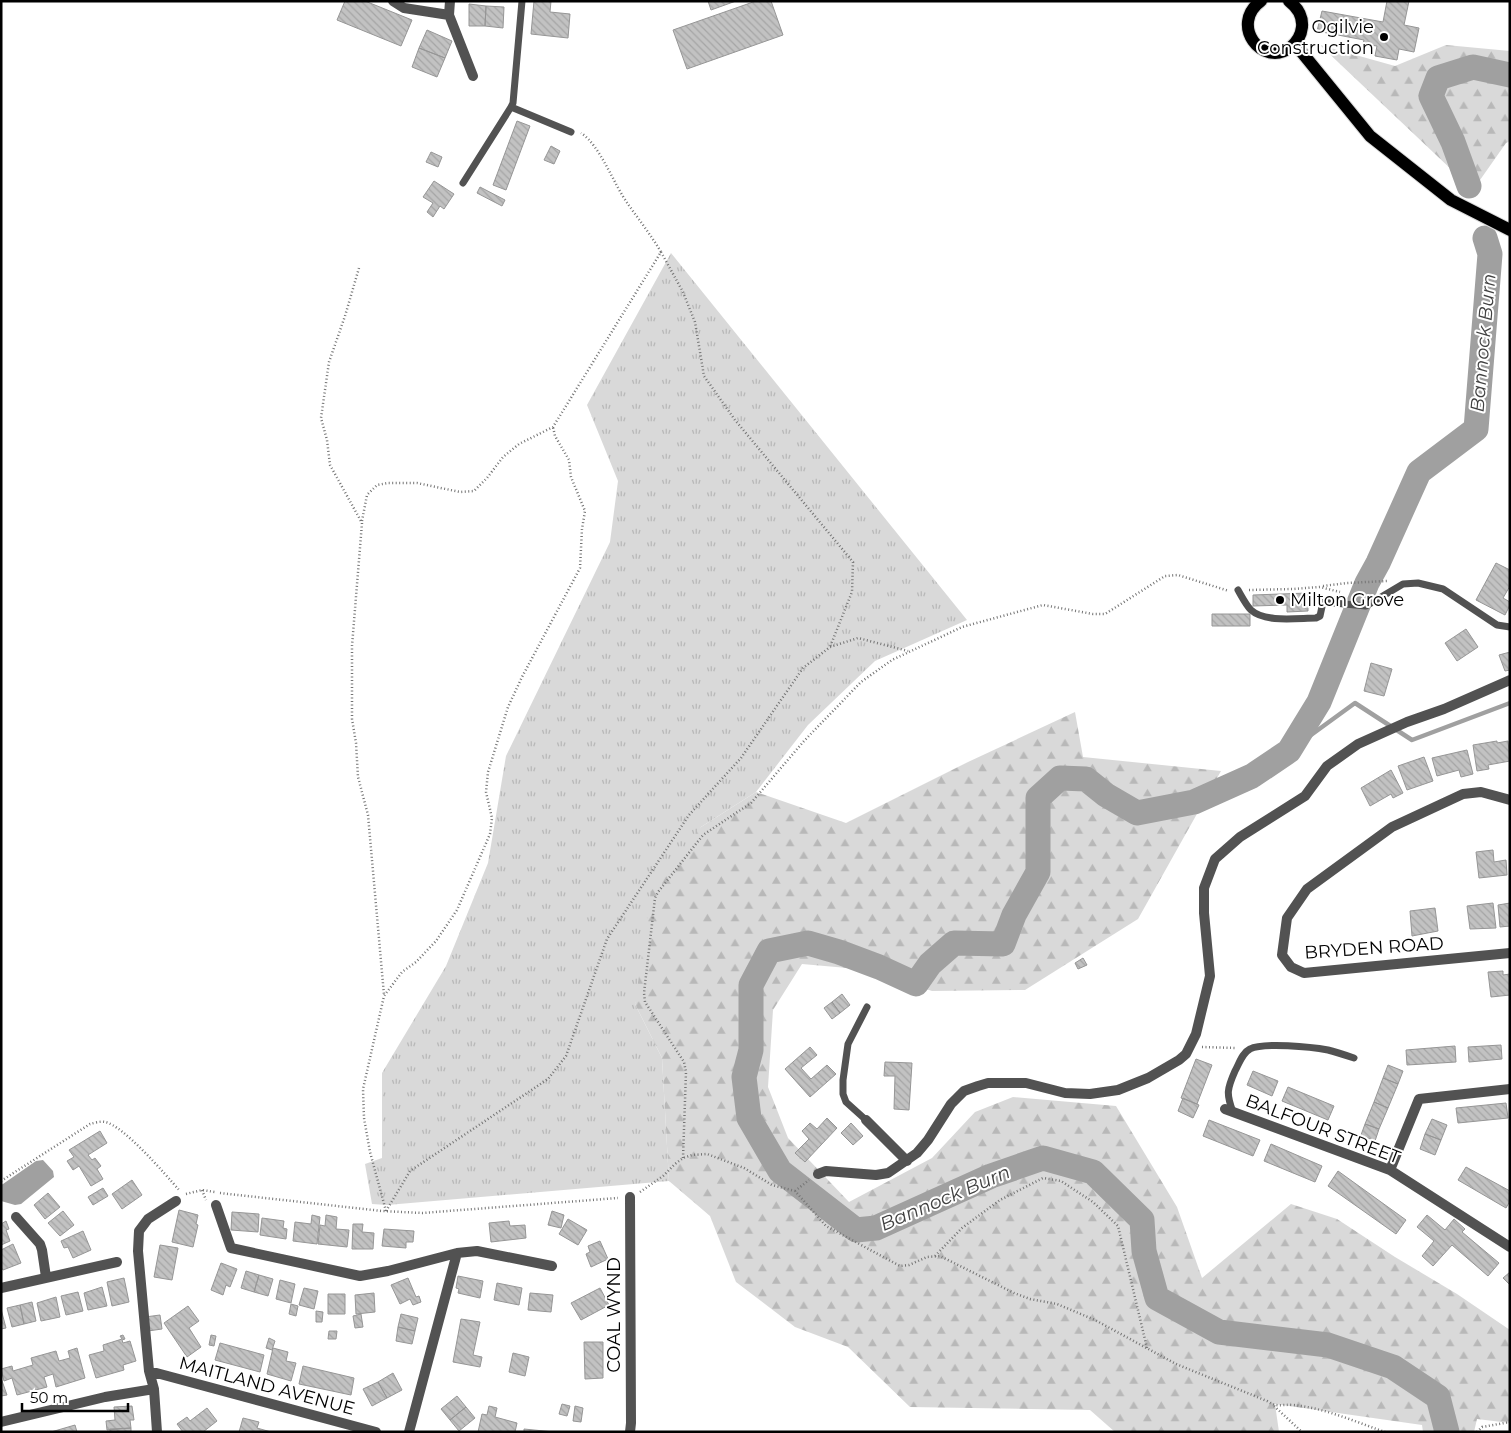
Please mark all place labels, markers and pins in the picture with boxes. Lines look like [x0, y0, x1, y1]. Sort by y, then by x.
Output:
place label: Ogilvie Construction [1257, 16, 1374, 59]
marker: Ogilvie Construction [1378, 31, 1390, 43]
place label: Milton Grove [1290, 589, 1404, 611]
marker: Milton Grove [1274, 594, 1286, 606]

